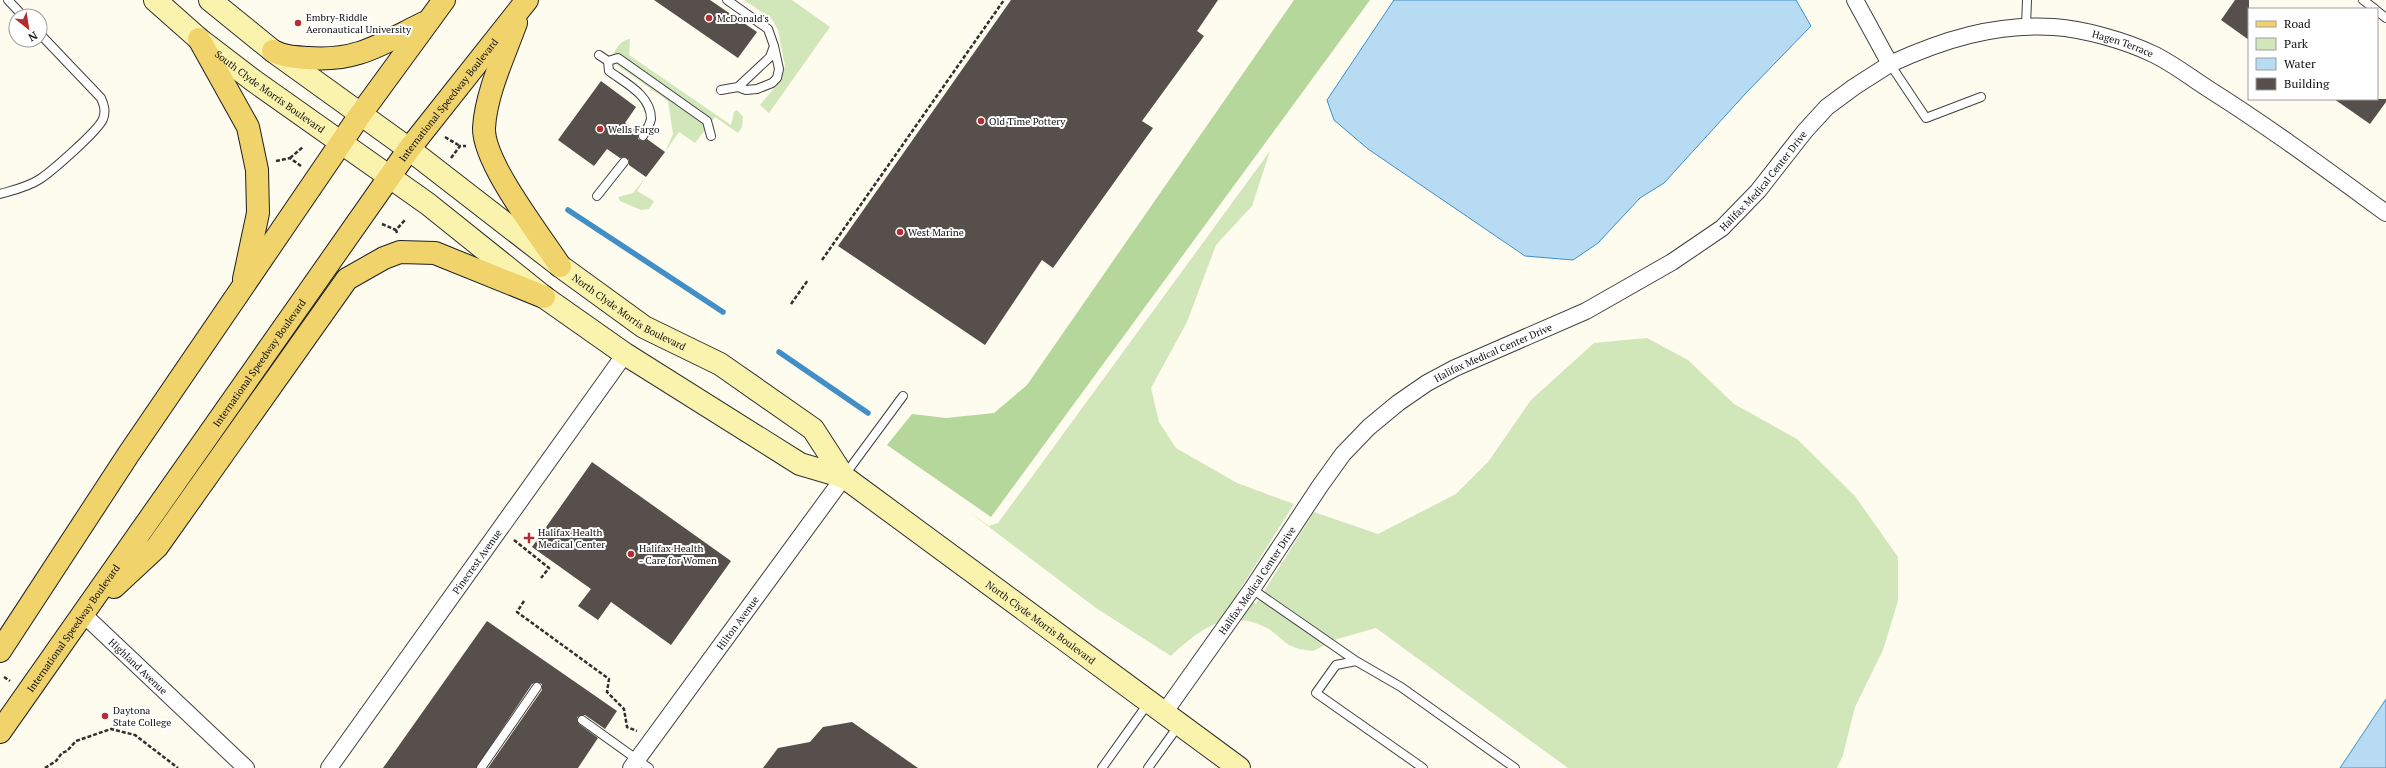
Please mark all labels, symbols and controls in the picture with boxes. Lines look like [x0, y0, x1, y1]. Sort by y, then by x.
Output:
north arrow [8, 8, 48, 48]
legend [2248, 8, 2378, 100]
place label: Embry-Riddle Aeronautical University [306, 11, 412, 36]
place label: McDonald's [717, 12, 769, 25]
marker: McDonald's [704, 13, 714, 23]
text: Road [2284, 16, 2311, 31]
marker: Embry-Riddle Aeronautical University [293, 18, 303, 28]
street label: Hagen Terrace [2091, 27, 2156, 60]
text: N [25, 29, 40, 45]
street label: International Speedway Boulevard [396, 35, 501, 164]
text: Park [2284, 36, 2309, 51]
street label: South Clyde Morris Boulevard [212, 47, 328, 136]
text: Water [2284, 56, 2316, 71]
text: Building [2284, 76, 2330, 91]
place label: Old Time Pottery [989, 115, 1066, 128]
marker: Old Time Pottery [976, 116, 986, 126]
place label: Wells Fargo [608, 123, 660, 136]
marker: Wells Fargo [595, 124, 605, 134]
street label: Halifax Medical Center Drive [1716, 128, 1809, 233]
place label: West Marine [908, 226, 964, 239]
marker: West Marine [895, 227, 905, 237]
street label: North Clyde Morris Boulevard [570, 271, 689, 353]
street label: International Speedway Boulevard [210, 296, 309, 429]
street label: Halifax Medical Center Drive [1432, 320, 1554, 385]
street label: Halifax Medical Center Drive [1215, 524, 1298, 637]
street label: Pinecrest Avenue [449, 526, 504, 596]
place label: Halifax Health Medical Center [538, 526, 605, 551]
marker: Halifax Health Medical Center [523, 532, 535, 544]
place label: Halifax Health - Care for Women [639, 542, 717, 567]
marker: Halifax Health - Care for Women [626, 549, 636, 559]
street label: International Speedway Boulevard [24, 561, 123, 694]
street label: North Clyde Morris Boulevard [984, 577, 1099, 667]
street label: Hilton Avenue [713, 593, 761, 652]
street label: Highland Avenue [106, 635, 170, 697]
place label: Daytona State College [113, 704, 171, 729]
marker: Daytona State College [100, 711, 110, 721]

